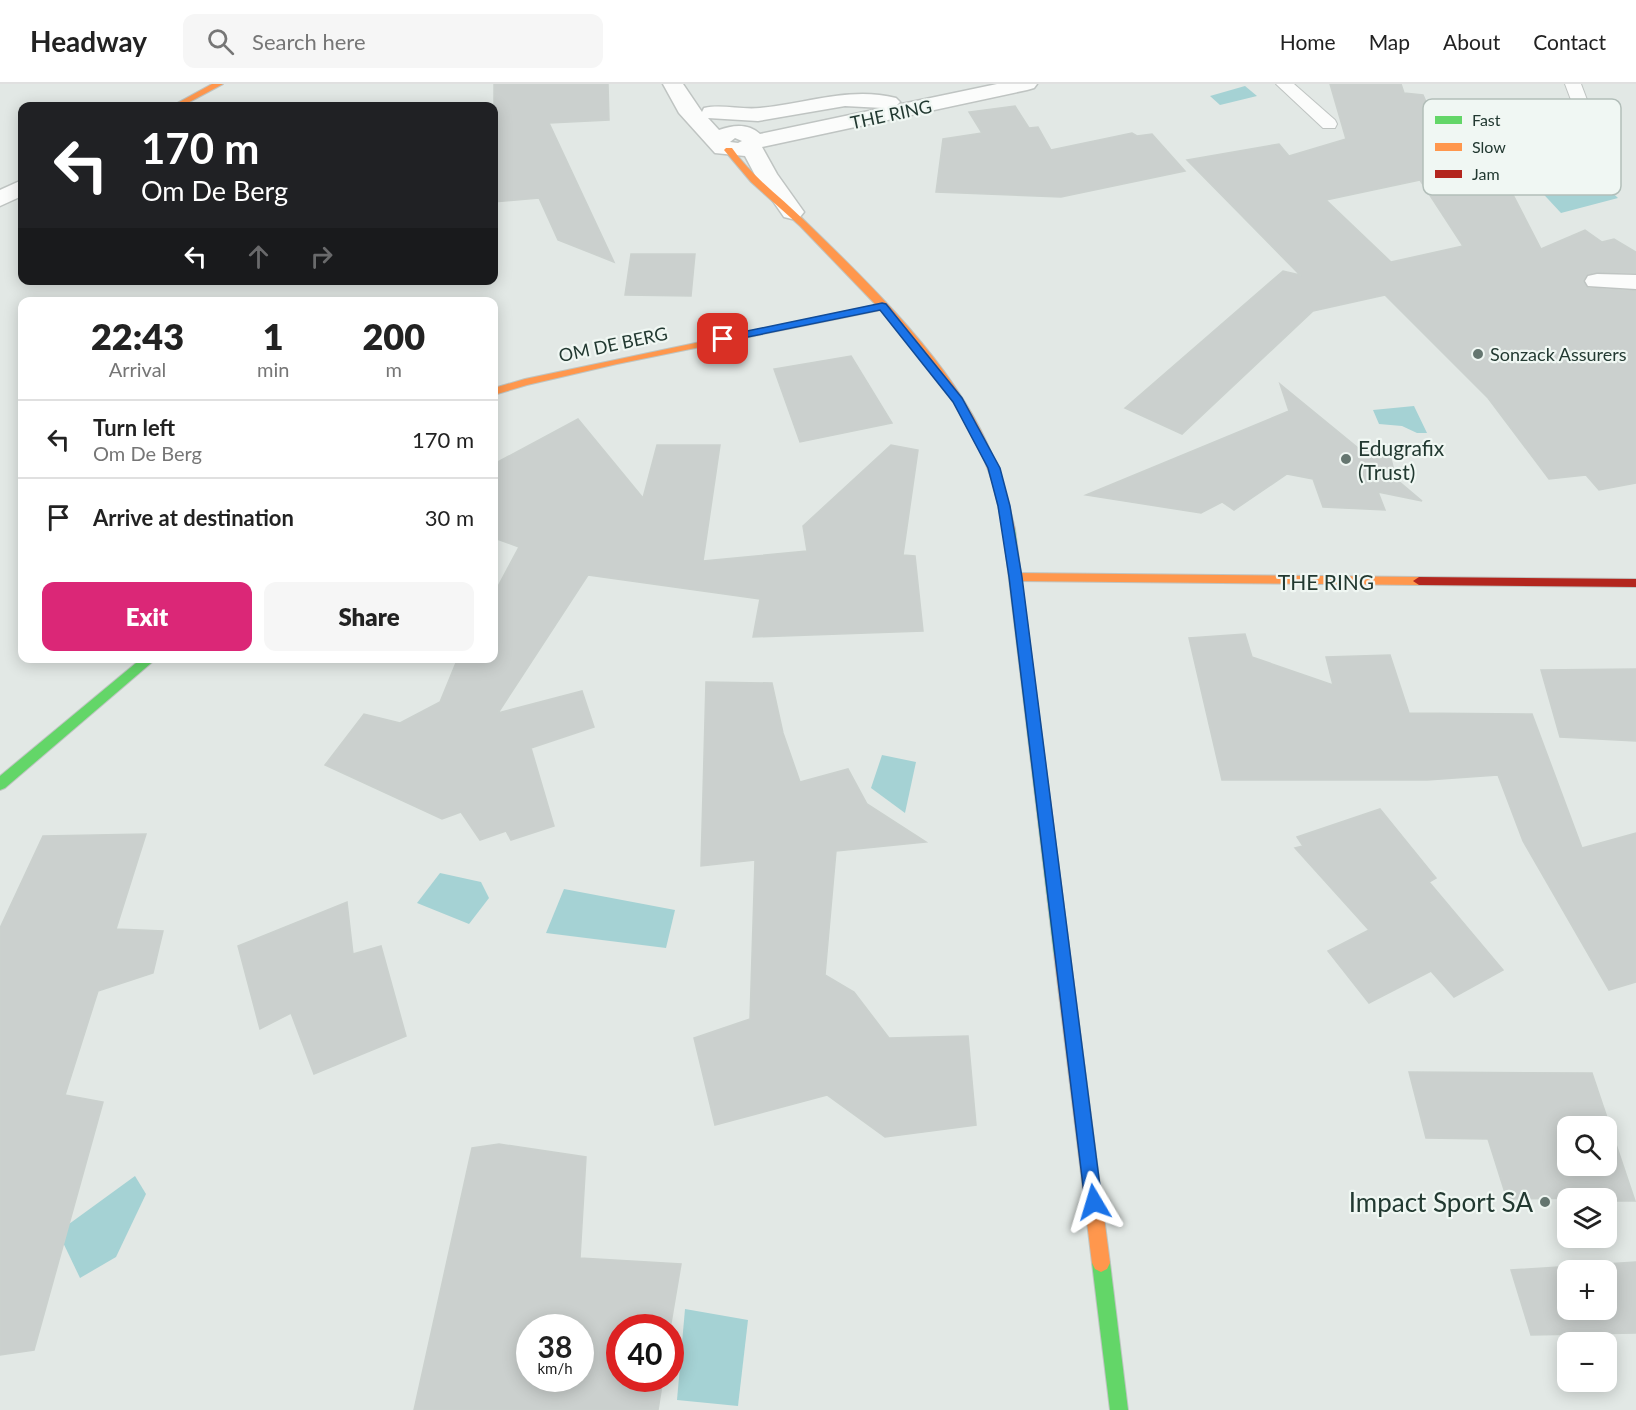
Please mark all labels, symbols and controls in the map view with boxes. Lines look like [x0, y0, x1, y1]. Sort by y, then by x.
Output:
search box [183, 14, 603, 68]
text: Headway [30, 24, 147, 58]
icon: search [204, 25, 237, 58]
text: Search here [252, 28, 366, 55]
text: Home [1280, 29, 1336, 54]
text: Map [1369, 29, 1410, 54]
text: About [1443, 29, 1500, 54]
text: Contact [1533, 29, 1606, 54]
street label: THE RING [848, 95, 934, 133]
legend [1423, 99, 1621, 195]
text: Fast [1472, 110, 1501, 129]
text: 170 m [141, 123, 259, 173]
icon: left [42, 126, 120, 204]
text: Slow [1472, 137, 1506, 156]
text: Jam [1472, 164, 1500, 183]
text: Om De Berg [141, 174, 288, 207]
icon: left [179, 240, 212, 273]
icon: ahead [242, 240, 275, 273]
icon: right [305, 240, 338, 273]
pin [697, 313, 748, 364]
text: 22:43 [91, 314, 184, 358]
text: 1 [263, 314, 284, 358]
text: 200 [362, 314, 425, 358]
street label: OM DE BERG [557, 322, 669, 366]
icon: arrive [706, 322, 739, 355]
place label: Sonzack Assurers [1490, 343, 1627, 365]
marker: Sonzack Assurers [1471, 347, 1485, 361]
text: Arrival [109, 357, 166, 381]
text: min [257, 357, 289, 381]
text: m [385, 357, 402, 381]
text: Turn left [93, 414, 175, 441]
icon: left [42, 423, 75, 456]
text: 170 m [412, 426, 474, 453]
place label: Edugrafix (Trust) [1358, 435, 1445, 484]
text: Om De Berg [93, 441, 202, 465]
marker: Edugrafix (Trust) [1339, 452, 1353, 466]
icon: arrive [42, 501, 75, 534]
text: Arrive at destination [93, 504, 294, 531]
text: 30 m [425, 504, 474, 531]
street label: THE RING [1278, 569, 1374, 594]
button: Exit [42, 582, 252, 651]
button: Share [264, 582, 474, 651]
map controls [1557, 1116, 1617, 1392]
button: search [1557, 1116, 1617, 1176]
position arrow [1062, 1170, 1126, 1234]
place label: Impact Sport SA [1349, 1186, 1533, 1218]
button: layers [1557, 1188, 1617, 1248]
marker: Impact Sport SA [1538, 1195, 1552, 1209]
button: + [1557, 1260, 1617, 1320]
speed limit sign: 40 [606, 1314, 684, 1392]
text: 38 [538, 1328, 572, 1364]
button: − [1557, 1332, 1617, 1392]
text: km/h [537, 1359, 573, 1377]

